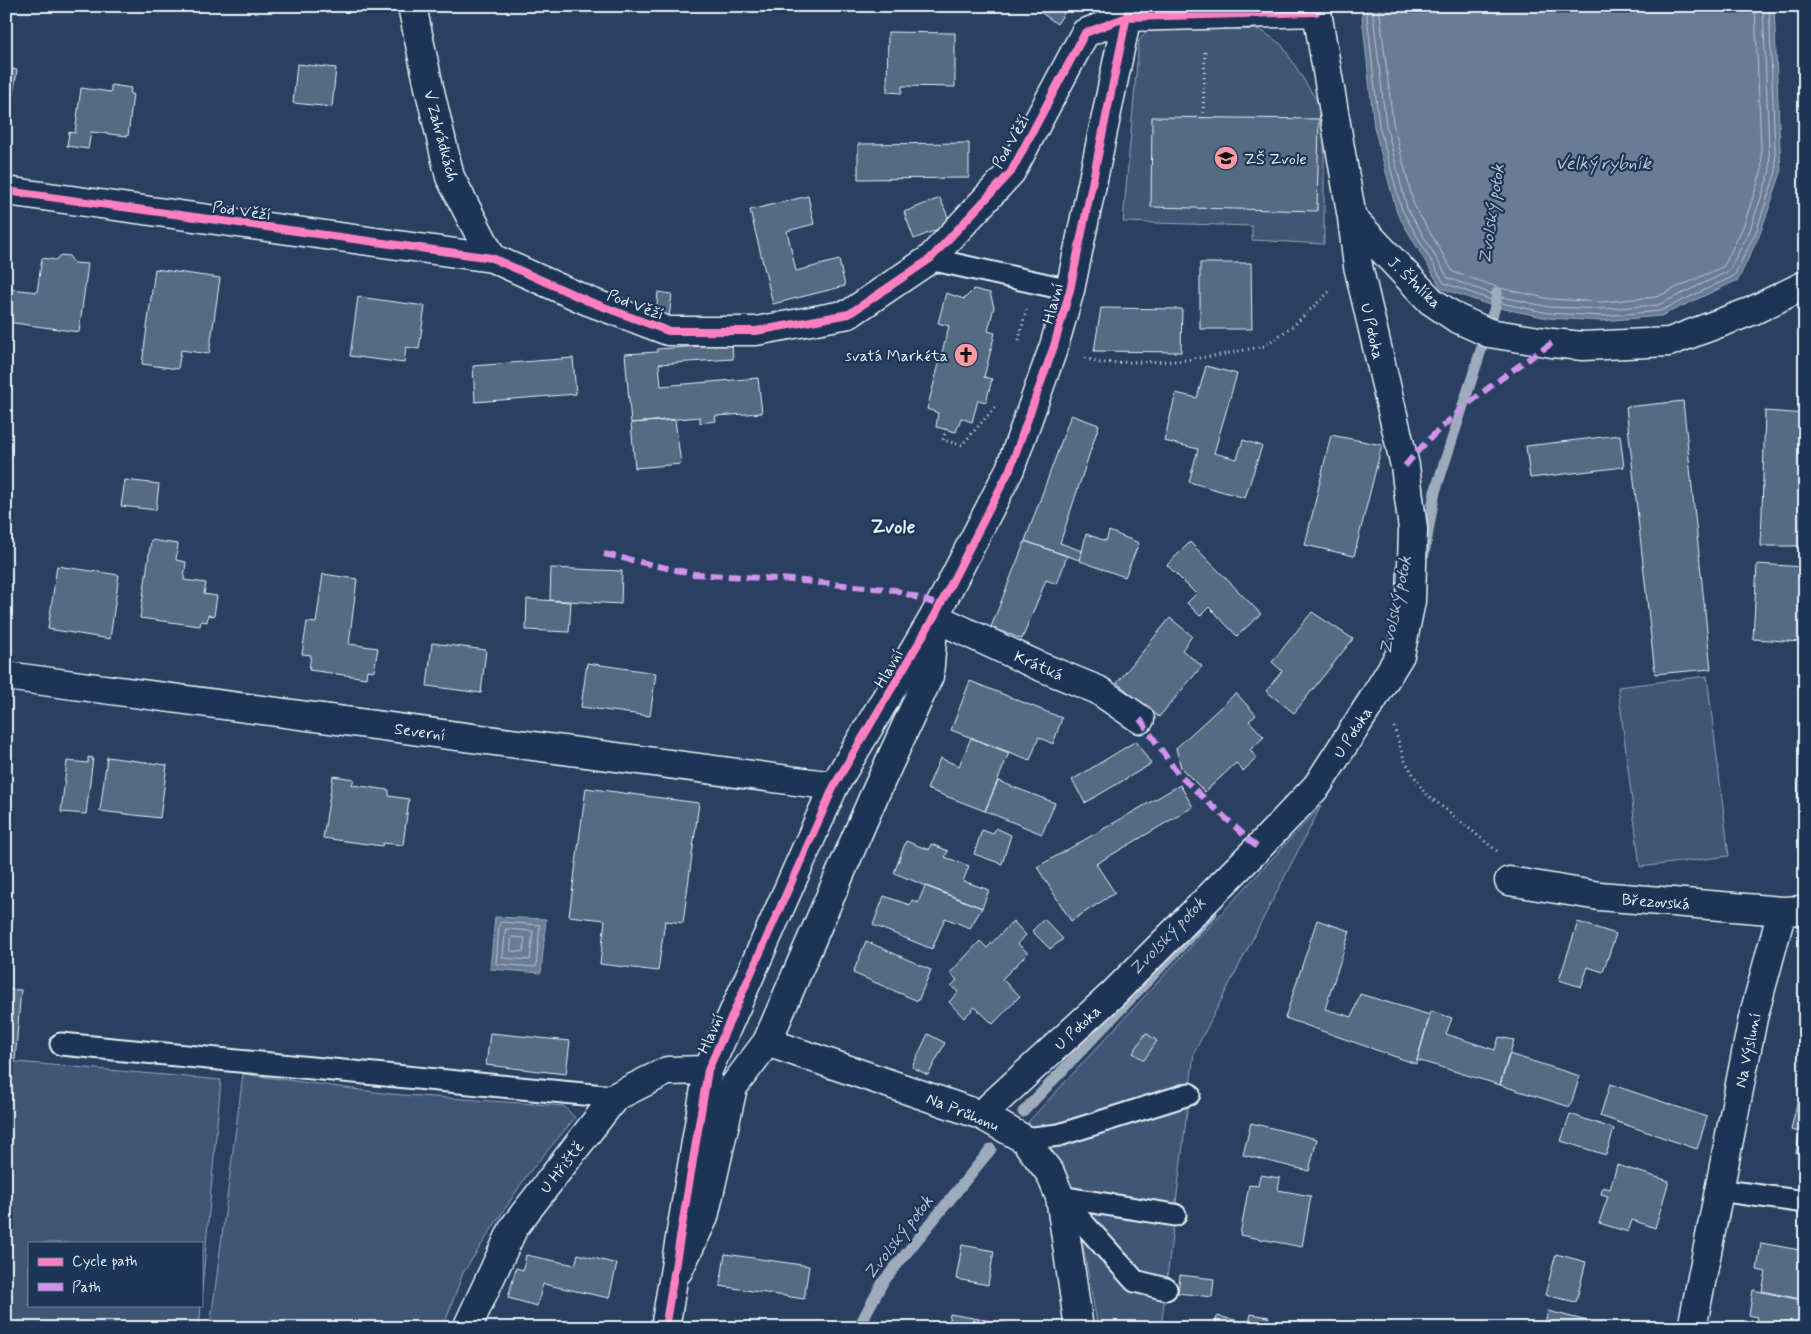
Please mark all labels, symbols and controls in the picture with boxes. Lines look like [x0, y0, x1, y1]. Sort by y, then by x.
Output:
street label: V Zahrádkách [418, 88, 463, 185]
street label: Pod Věží [987, 111, 1035, 173]
school or university icon: ZŠ Zvole [1213, 145, 1239, 171]
place label: ZŠ Zvole [1244, 149, 1307, 170]
water label: Velký rybník [1555, 152, 1652, 176]
water label: Zvolský potok [1473, 162, 1511, 266]
street label: Pod Věží [211, 197, 273, 226]
street label: J. Štulíka [1383, 253, 1445, 314]
street label: Hlavní [1038, 281, 1069, 326]
street label: Pod Věží [604, 285, 667, 326]
street label: U Potoka [1355, 301, 1388, 362]
church icon: svatá Markéta [953, 342, 979, 368]
place label: svatá Markéta [845, 346, 948, 367]
district label: Zvole [871, 515, 915, 540]
water label: Zvolský potok [1374, 553, 1418, 657]
street label: Hlavní [870, 645, 909, 692]
street label: Krátká [1011, 646, 1066, 686]
street label: U Potoka [1329, 703, 1378, 763]
street label: Severní [393, 719, 447, 746]
street label: Březovská [1621, 890, 1691, 915]
water label: Zvolský potok [1124, 892, 1211, 981]
street label: U Potoka [1050, 1001, 1106, 1055]
street label: Hlavní [693, 1010, 729, 1057]
street label: Na Výsluní [1730, 1011, 1767, 1090]
street label: Na Průhonu [923, 1088, 1002, 1136]
street label: U Hřiště [535, 1138, 589, 1198]
water label: Zvolský potok [858, 1190, 939, 1285]
legend [28, 1242, 202, 1306]
text: Cycle path [72, 1252, 137, 1272]
text: Path [72, 1278, 101, 1298]

